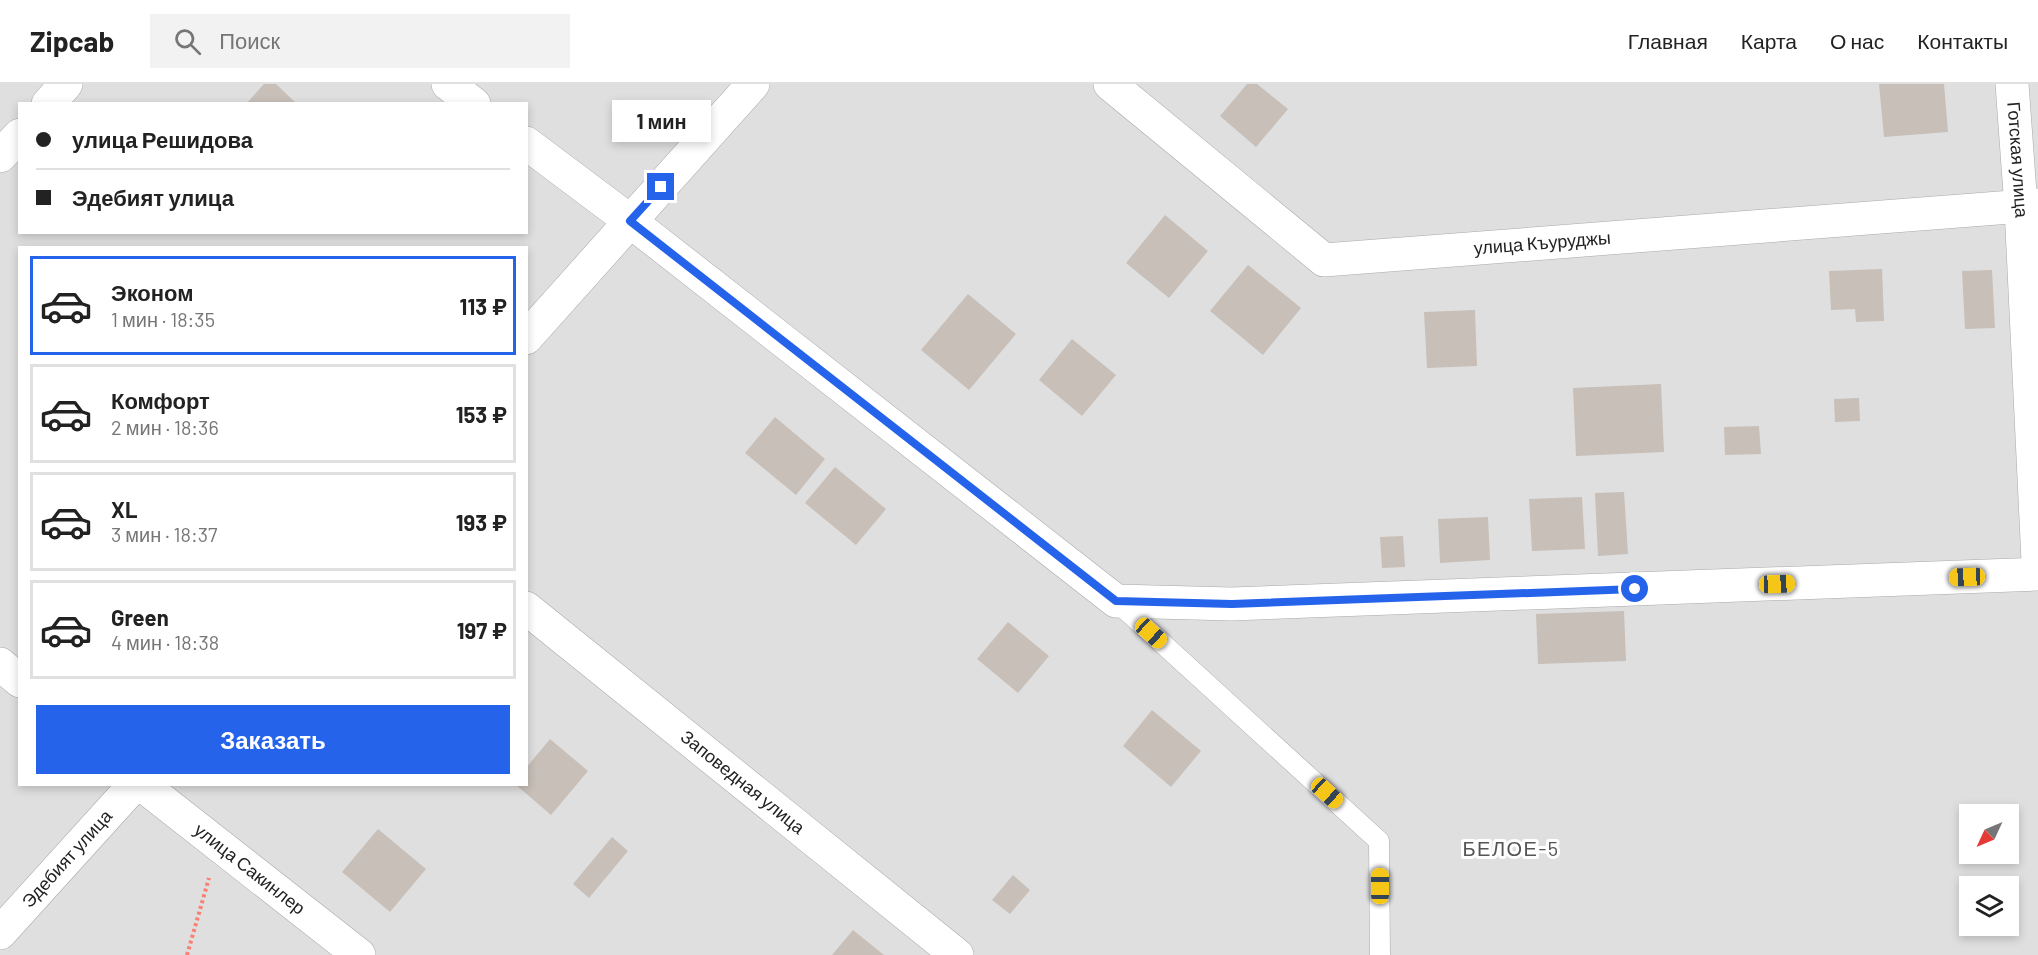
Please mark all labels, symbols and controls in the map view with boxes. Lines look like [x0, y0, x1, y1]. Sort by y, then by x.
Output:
search box [150, 14, 570, 68]
text: Zipcab [30, 24, 114, 58]
icon: search [171, 25, 204, 58]
text: Поиск [219, 27, 280, 53]
text: Главная [1628, 28, 1708, 53]
text: Карта [1741, 28, 1797, 53]
text: О нас [1830, 28, 1884, 53]
text: Контакты [1917, 28, 2008, 53]
callout: 1 мин [612, 100, 710, 142]
street label: Готская улица [2003, 101, 2034, 219]
text: 1 мин [636, 109, 687, 133]
text: улица Решидова [72, 126, 253, 152]
route end [647, 173, 674, 200]
text: Эдебият улица [72, 184, 234, 210]
street label: улица Къуруджы [1473, 226, 1612, 258]
icon: car [39, 279, 93, 333]
text: Эконом [111, 279, 194, 305]
text: 113 ₽ [460, 293, 507, 319]
text: 1 мин · 18:35 [111, 307, 215, 331]
icon: car [39, 387, 93, 441]
text: Комфорт [111, 387, 210, 413]
text: 153 ₽ [456, 401, 507, 427]
text: 2 мин · 18:36 [111, 415, 219, 439]
icon: car [39, 495, 93, 549]
text: XL [111, 496, 137, 522]
text: 193 ₽ [456, 509, 507, 535]
text: 3 мин · 18:37 [111, 522, 217, 546]
car [1949, 567, 1985, 587]
car [1759, 574, 1795, 594]
route start [1621, 575, 1648, 602]
icon: car [39, 603, 93, 657]
text: Green [111, 604, 169, 630]
car [1132, 614, 1170, 652]
text: 197 ₽ [457, 617, 507, 643]
text: 4 мин · 18:38 [111, 630, 219, 654]
button: Заказать [36, 705, 510, 774]
street label: Заповедная улица [677, 725, 810, 839]
car [1308, 774, 1346, 812]
street label: Эдебият улица [17, 804, 117, 912]
north arrow [1959, 804, 2019, 864]
map controls [1959, 804, 2019, 936]
street label: улица Сакинлер [190, 818, 310, 919]
district label: БЕЛОЕ-5 [1462, 836, 1560, 860]
car [1371, 868, 1389, 904]
button: layers [1959, 876, 2019, 936]

